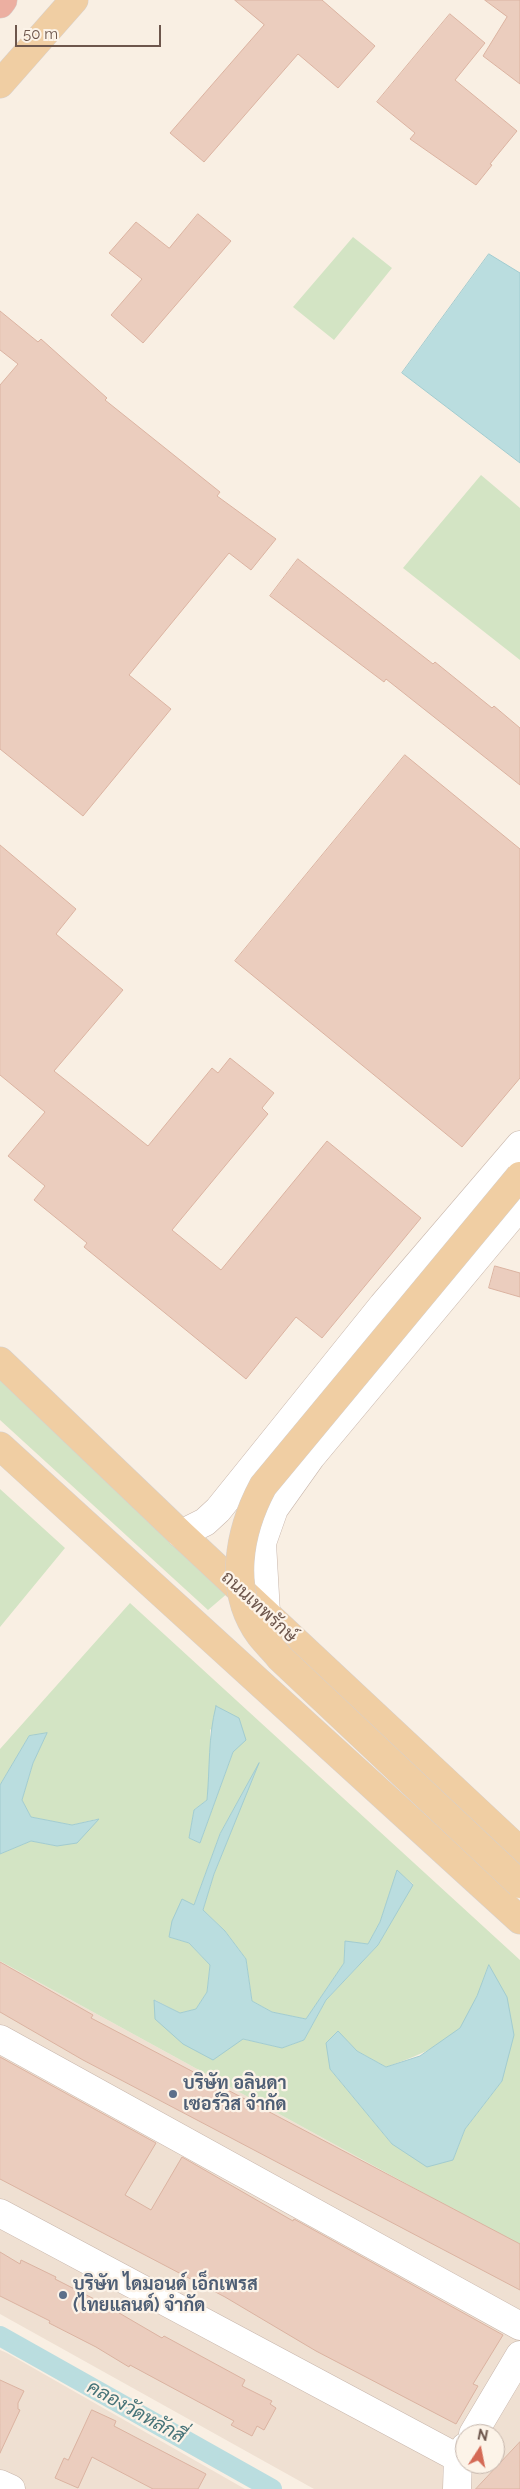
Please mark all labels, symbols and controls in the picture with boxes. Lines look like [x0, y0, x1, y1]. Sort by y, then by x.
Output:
scale bar [18, 15, 164, 47]
text: 50 m [23, 25, 58, 43]
street label: ถนนเทพรักษ์ [217, 1567, 301, 1647]
place label: บริษัท อลินดา เซอร์วิส จำกัด [183, 2073, 287, 2116]
marker: บริษัท อลินดา เซอร์วิส จำกัด [167, 2088, 179, 2100]
place label: บริษัท ไดมอนด์ เอ็กเพรส (ไทยแลนด์) จำกัด [73, 2274, 258, 2316]
marker: บริษัท ไดมอนด์ เอ็กเพรส (ไทยแลนด์) จำกัด [57, 2289, 69, 2301]
water label: คลองวัดหลักสี่ [83, 2376, 189, 2448]
north arrow [455, 2424, 505, 2474]
text: N [476, 2426, 489, 2444]

